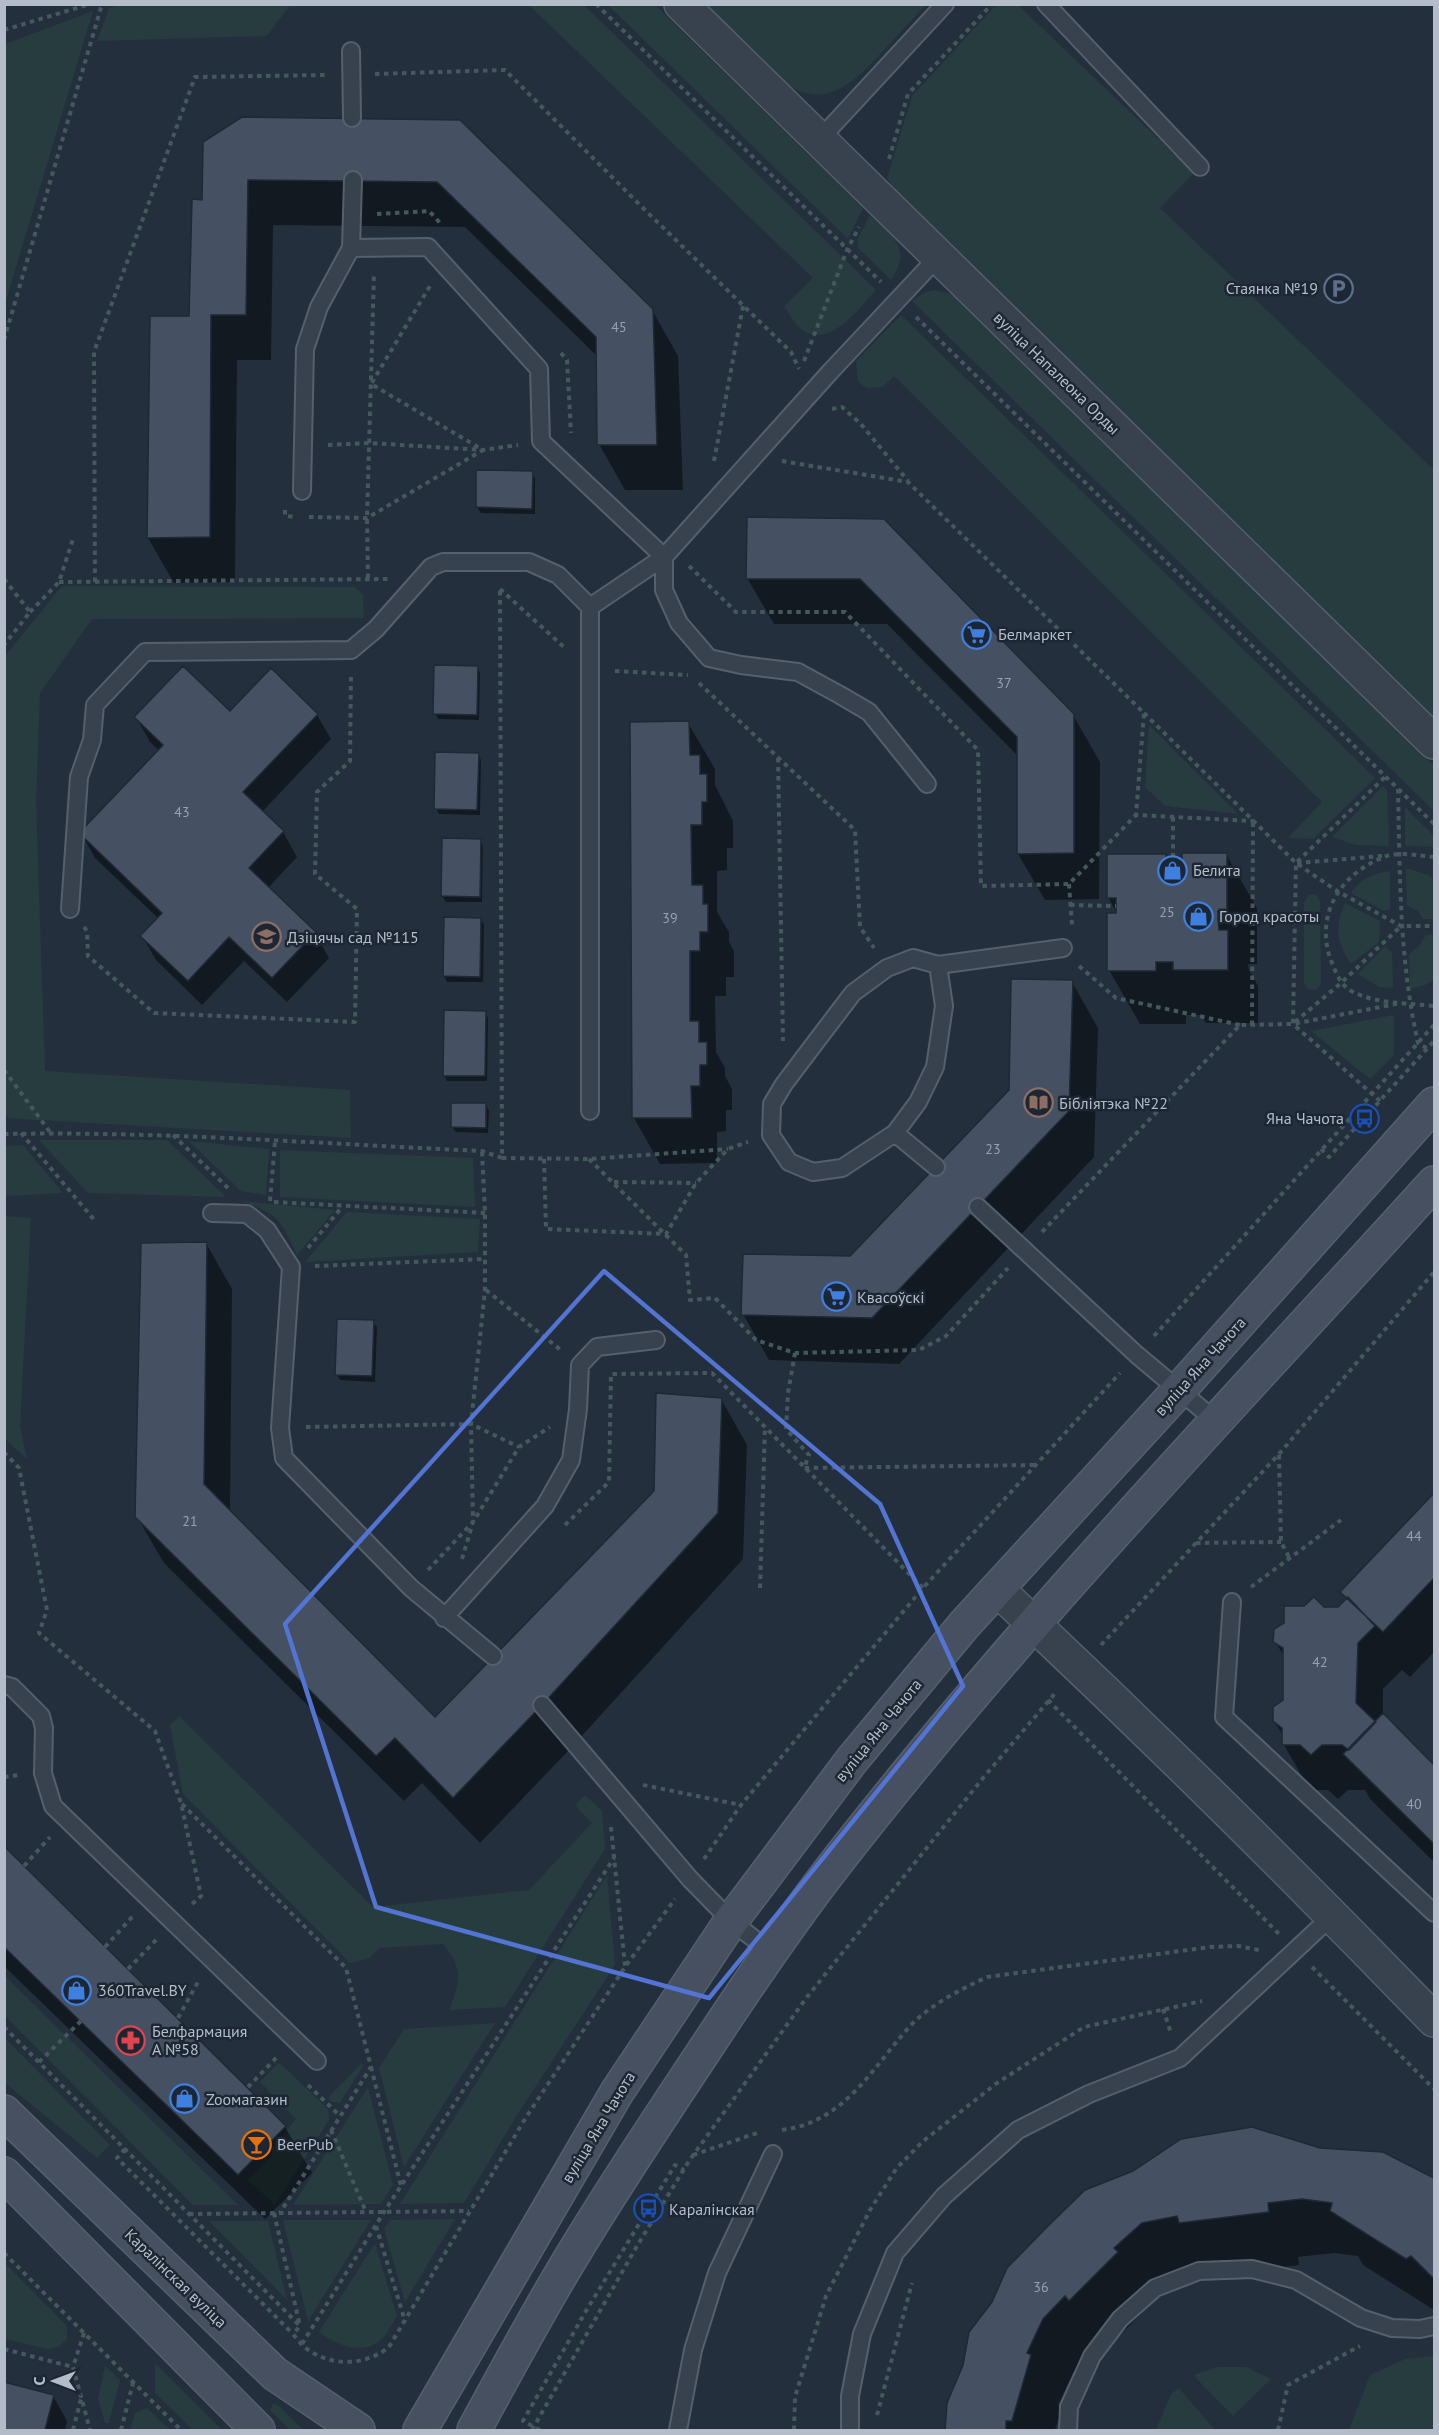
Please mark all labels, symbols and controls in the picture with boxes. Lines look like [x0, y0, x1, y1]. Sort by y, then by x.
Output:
parking icon: Стаянка №19 [1323, 272, 1355, 304]
place label: Стаянка №19 [1226, 278, 1318, 298]
street label: вуліца Напалеона Орды [990, 308, 1124, 438]
house number: 45 [611, 318, 627, 336]
supermarket icon: Белмаркет [961, 618, 993, 650]
place label: Белмаркет [998, 624, 1072, 644]
house number: 37 [996, 674, 1012, 692]
house number: 43 [174, 803, 190, 821]
shop icon: Белита [1156, 854, 1188, 886]
place label: Белита [1193, 860, 1241, 880]
shop icon: Город красоты [1182, 900, 1214, 932]
house number: 25 [1159, 903, 1175, 921]
place label: Город красоты [1219, 906, 1319, 926]
house number: 39 [662, 909, 678, 927]
school or university icon: Дзіцячы сад №115 [250, 921, 282, 953]
place label: Дзіцячы сад №115 [287, 927, 419, 947]
library icon: Бібліятэка №22 [1022, 1087, 1054, 1119]
place label: Бібліятэка №22 [1059, 1093, 1168, 1113]
bus stop icon: Яна Чачота [1349, 1102, 1381, 1134]
place label: Яна Чачота [1266, 1108, 1344, 1128]
house number: 23 [985, 1140, 1001, 1158]
supermarket icon: Квасоўскі [820, 1281, 852, 1313]
place label: Квасоўскі [857, 1287, 924, 1307]
street label: вуліца Яна Чачота [1150, 1312, 1250, 1420]
house number: 21 [182, 1512, 198, 1530]
house number: 44 [1406, 1527, 1422, 1545]
house number: 42 [1312, 1653, 1328, 1671]
street label: вуліца Яна Чачота [830, 1675, 926, 1785]
house number: 40 [1406, 1795, 1422, 1813]
shop icon: 360Travel.BY [61, 1974, 93, 2006]
place label: 360Travel.BY [98, 1980, 187, 2000]
place label: Белфармация А №58 [152, 2021, 247, 2059]
pharmacy icon: Белфармация А №58 [115, 2024, 147, 2056]
street label: вуліца Яна Чачота [557, 2068, 639, 2186]
shop icon: Zooмагазин [169, 2083, 201, 2115]
place label: Zooмагазин [206, 2089, 288, 2109]
bar icon: BeerPub [240, 2128, 272, 2160]
place label: BeerPub [277, 2134, 334, 2154]
bus stop icon: Каралінская [632, 2193, 664, 2225]
place label: Каралінская [669, 2199, 755, 2219]
street label: Каралінская вуліца [121, 2224, 231, 2332]
house number: 36 [1033, 2278, 1049, 2296]
north arrow [24, 2351, 84, 2411]
text: С [29, 2376, 49, 2385]

